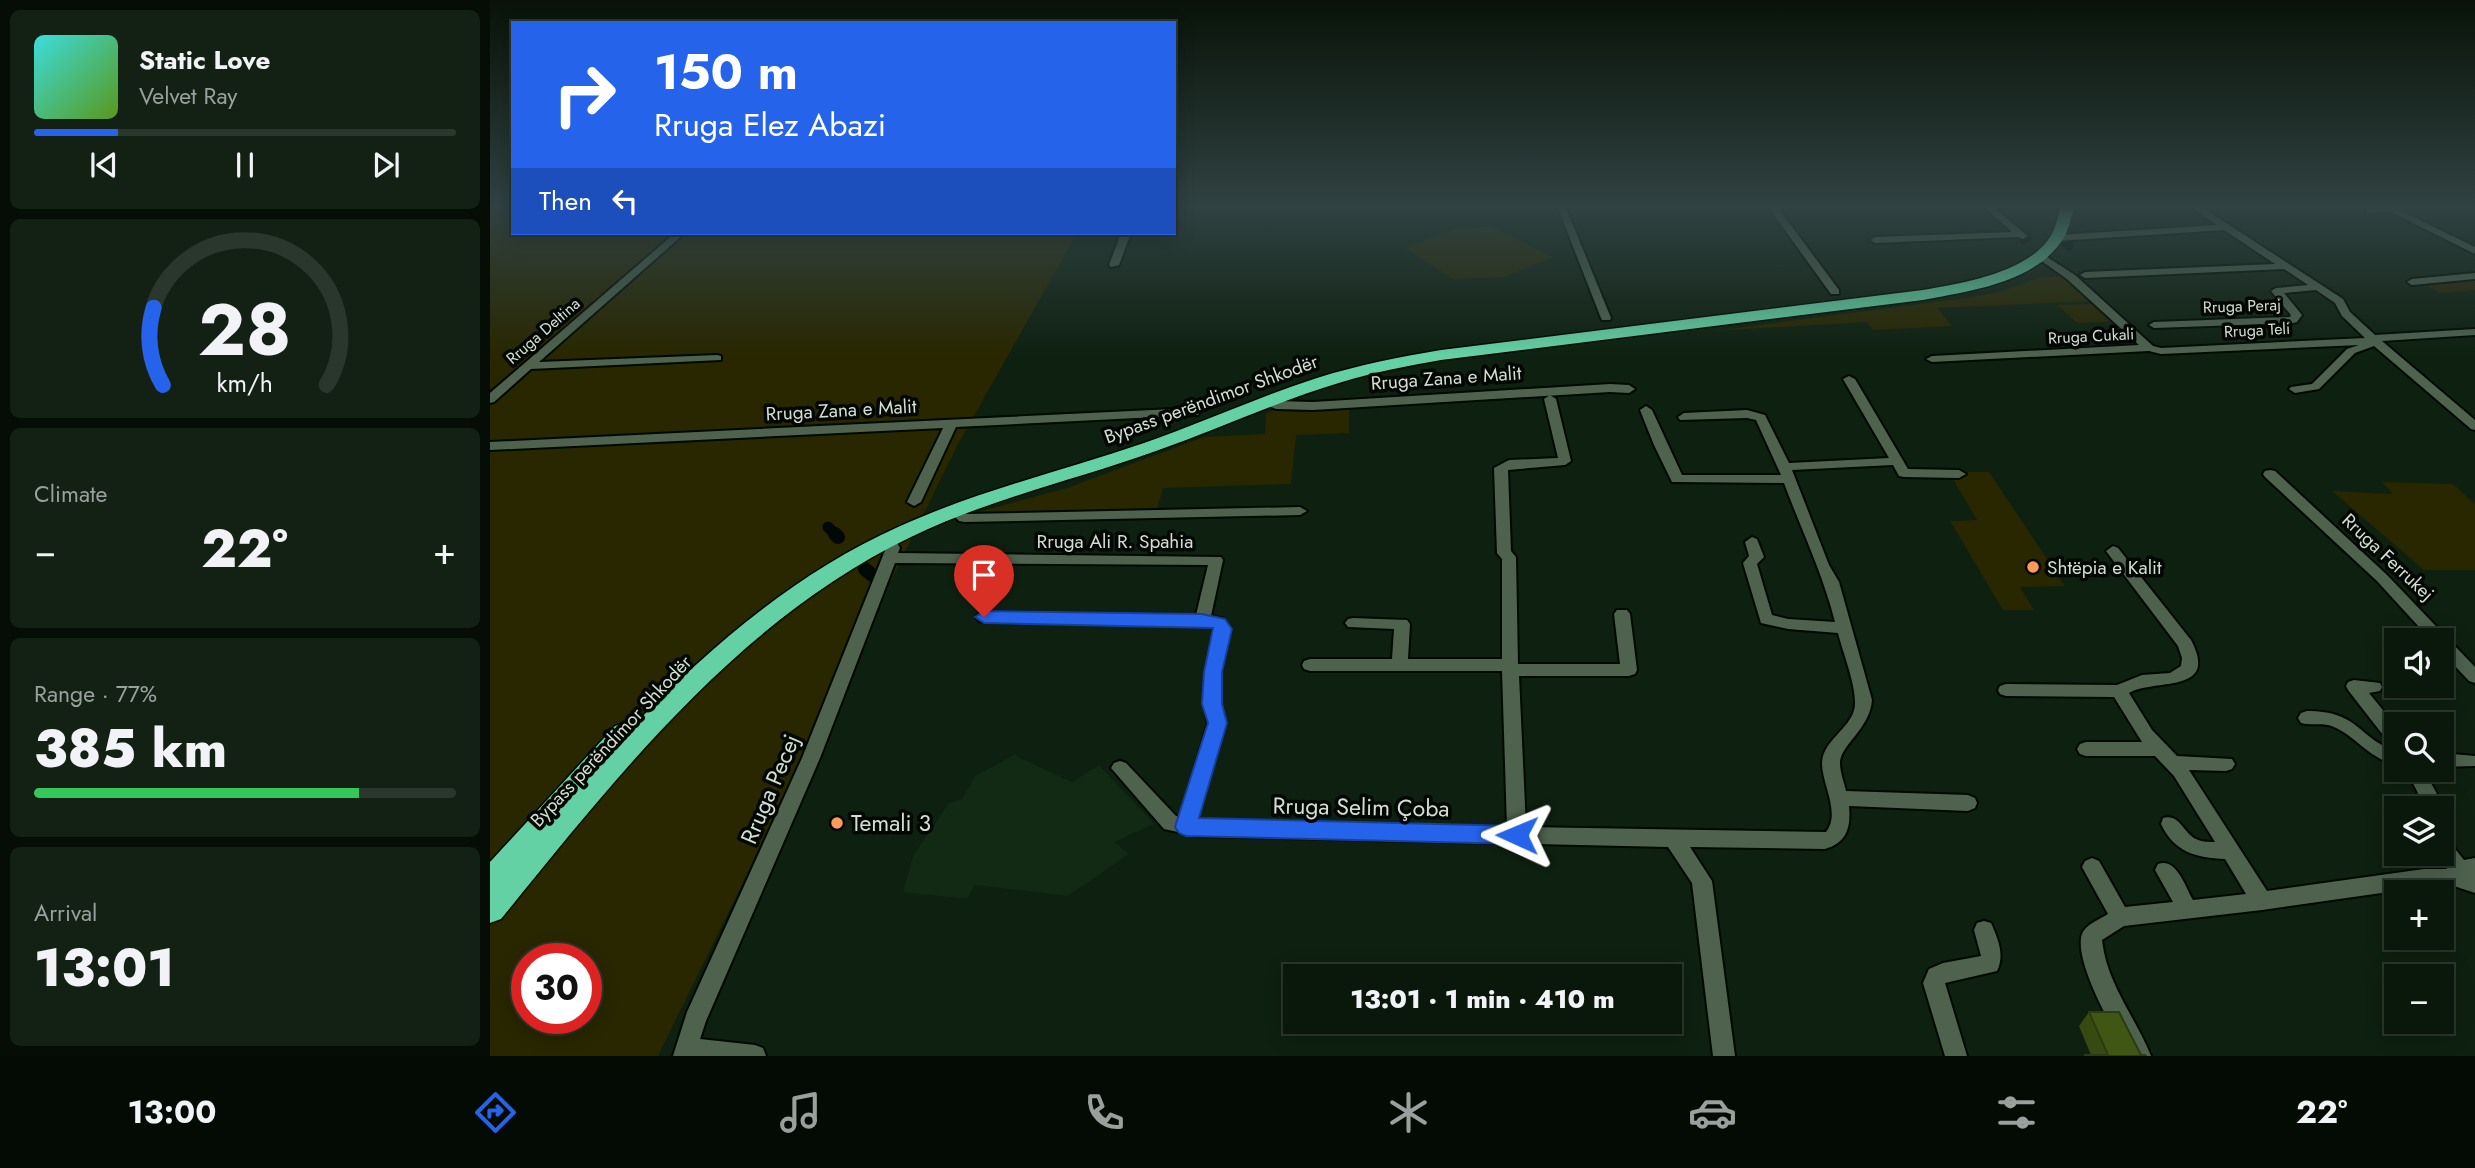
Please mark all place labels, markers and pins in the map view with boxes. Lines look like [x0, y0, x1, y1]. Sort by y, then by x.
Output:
pin [954, 545, 1014, 617]
place label: Shtëpia e Kalit [2047, 554, 2162, 581]
marker: Shtëpia e Kalit [2025, 559, 2041, 575]
place label: Temali 3 [851, 806, 931, 840]
marker: Temali 3 [829, 815, 845, 831]

